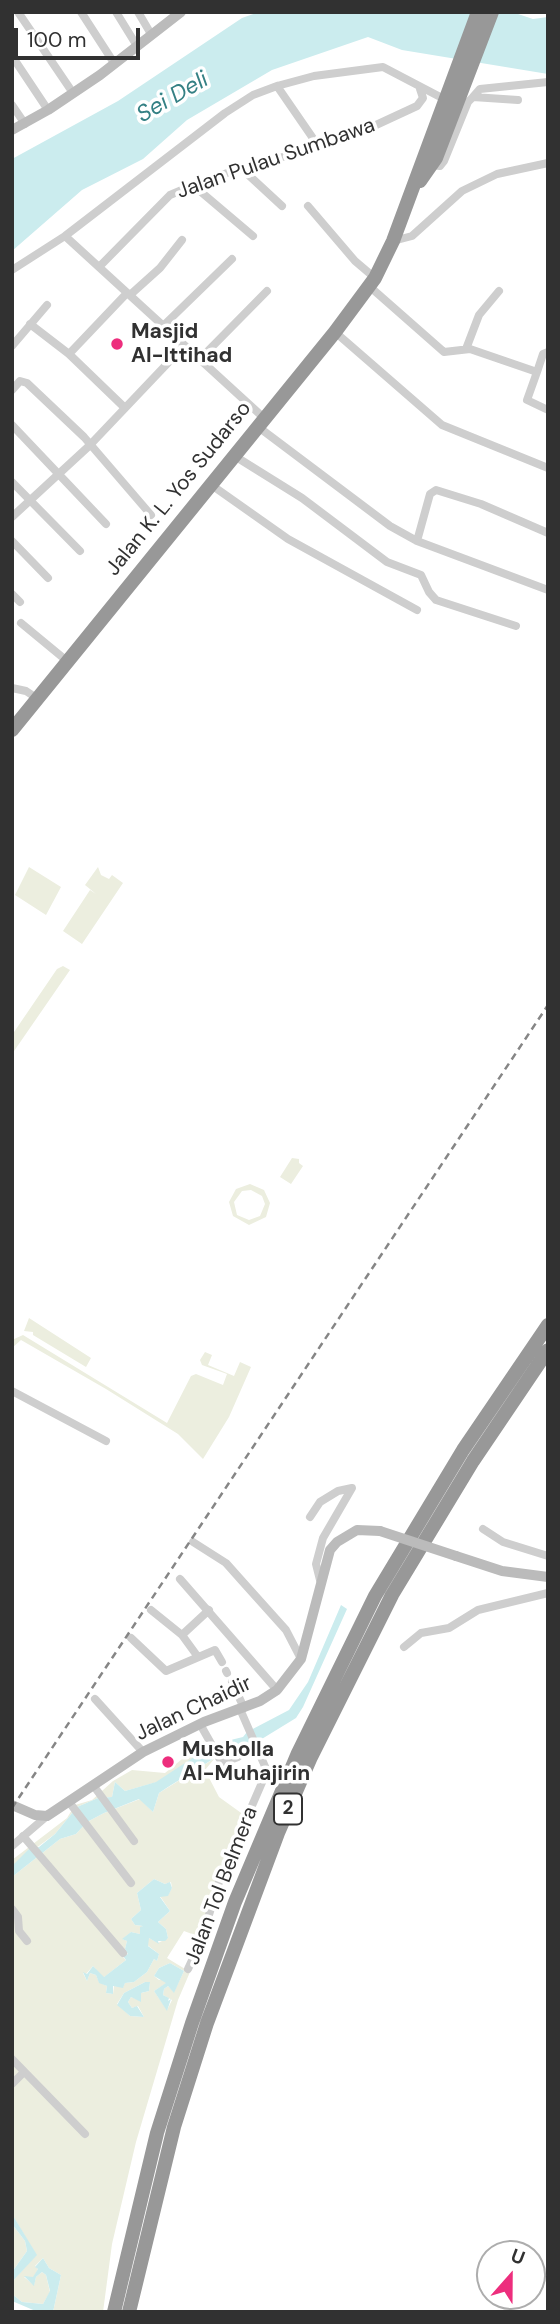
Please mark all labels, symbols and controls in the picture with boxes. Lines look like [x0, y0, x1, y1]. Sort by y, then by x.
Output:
scale bar [18, 14, 144, 58]
text: 100 m [27, 26, 87, 54]
water label: Sei Deli [132, 66, 214, 130]
street label: Jalan Pulau Sumbawa [174, 113, 378, 205]
place label: Masjid Al-Ittihad [131, 319, 232, 369]
marker: Masjid Al-Ittihad [109, 336, 125, 352]
street label: Jalan K. L. Yos Sudarso [101, 397, 257, 581]
street label: Jalan Chaidir [132, 1671, 256, 1747]
place label: Musholla Al-Muhajirin [182, 1737, 310, 1787]
marker: Musholla Al-Muhajirin [160, 1754, 176, 1770]
road number: 2 [274, 1794, 302, 1825]
street label: Jalan Tol Belmera [180, 1803, 264, 1969]
north arrow [476, 2240, 546, 2310]
text: U [507, 2243, 529, 2271]

